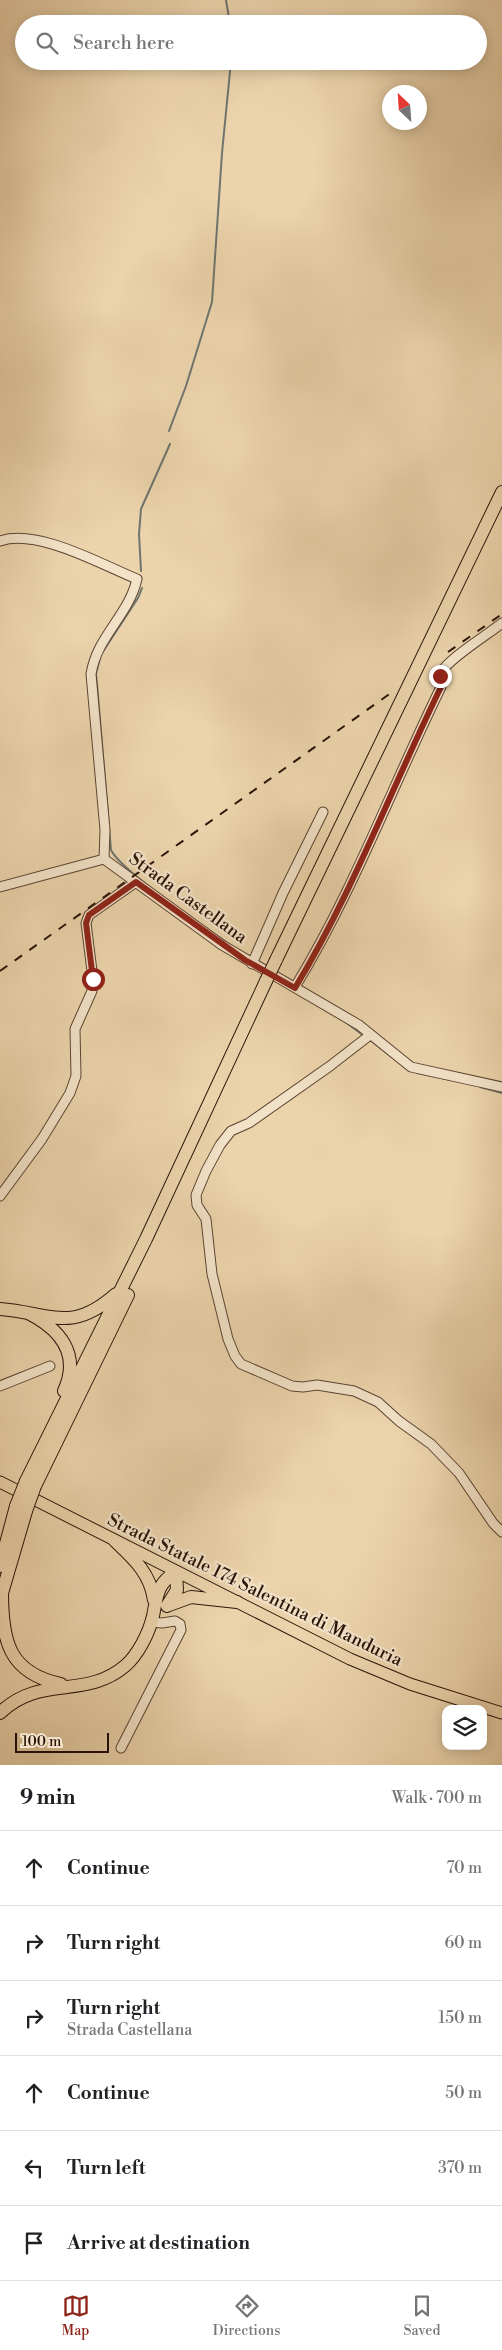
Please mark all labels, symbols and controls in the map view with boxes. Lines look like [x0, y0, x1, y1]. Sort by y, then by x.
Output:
search box [15, 15, 487, 70]
icon: search [33, 29, 61, 57]
text: Search here [73, 31, 174, 55]
north arrow [382, 85, 427, 130]
route end [429, 665, 452, 688]
street label: Strada Castellana [124, 847, 253, 949]
route start [82, 968, 105, 991]
street label: Strada Statale 174 Salentina di Manduria [104, 1508, 407, 1672]
map controls [442, 1705, 487, 1750]
button: layers [442, 1705, 487, 1750]
scale bar [15, 1730, 109, 1753]
text: 100 m [22, 1733, 61, 1751]
text: 9 min [20, 1785, 75, 1811]
text: Walk · 700 m [392, 1788, 482, 1808]
icon: ahead [20, 1854, 48, 1882]
text: Continue [67, 1856, 150, 1880]
text: 70 m [446, 1858, 482, 1878]
icon: right [20, 1929, 48, 1957]
text: Turn right [67, 1931, 160, 1955]
text: 60 m [444, 1933, 482, 1953]
text: Turn right [67, 1996, 160, 2020]
icon: right [20, 2004, 48, 2032]
text: 150 m [438, 2008, 482, 2028]
text: Strada Castellana [67, 2020, 192, 2040]
icon: ahead [20, 2079, 48, 2107]
text: Continue [67, 2081, 150, 2105]
text: 50 m [445, 2083, 482, 2103]
icon: left [20, 2154, 48, 2182]
text: Turn left [67, 2156, 146, 2180]
text: 370 m [438, 2158, 482, 2178]
icon: arrive [20, 2229, 48, 2257]
text: Arrive at destination [67, 2231, 250, 2255]
tab: Map [62, 2292, 90, 2340]
tab: Directions [213, 2292, 280, 2340]
tab: Saved [404, 2292, 440, 2340]

